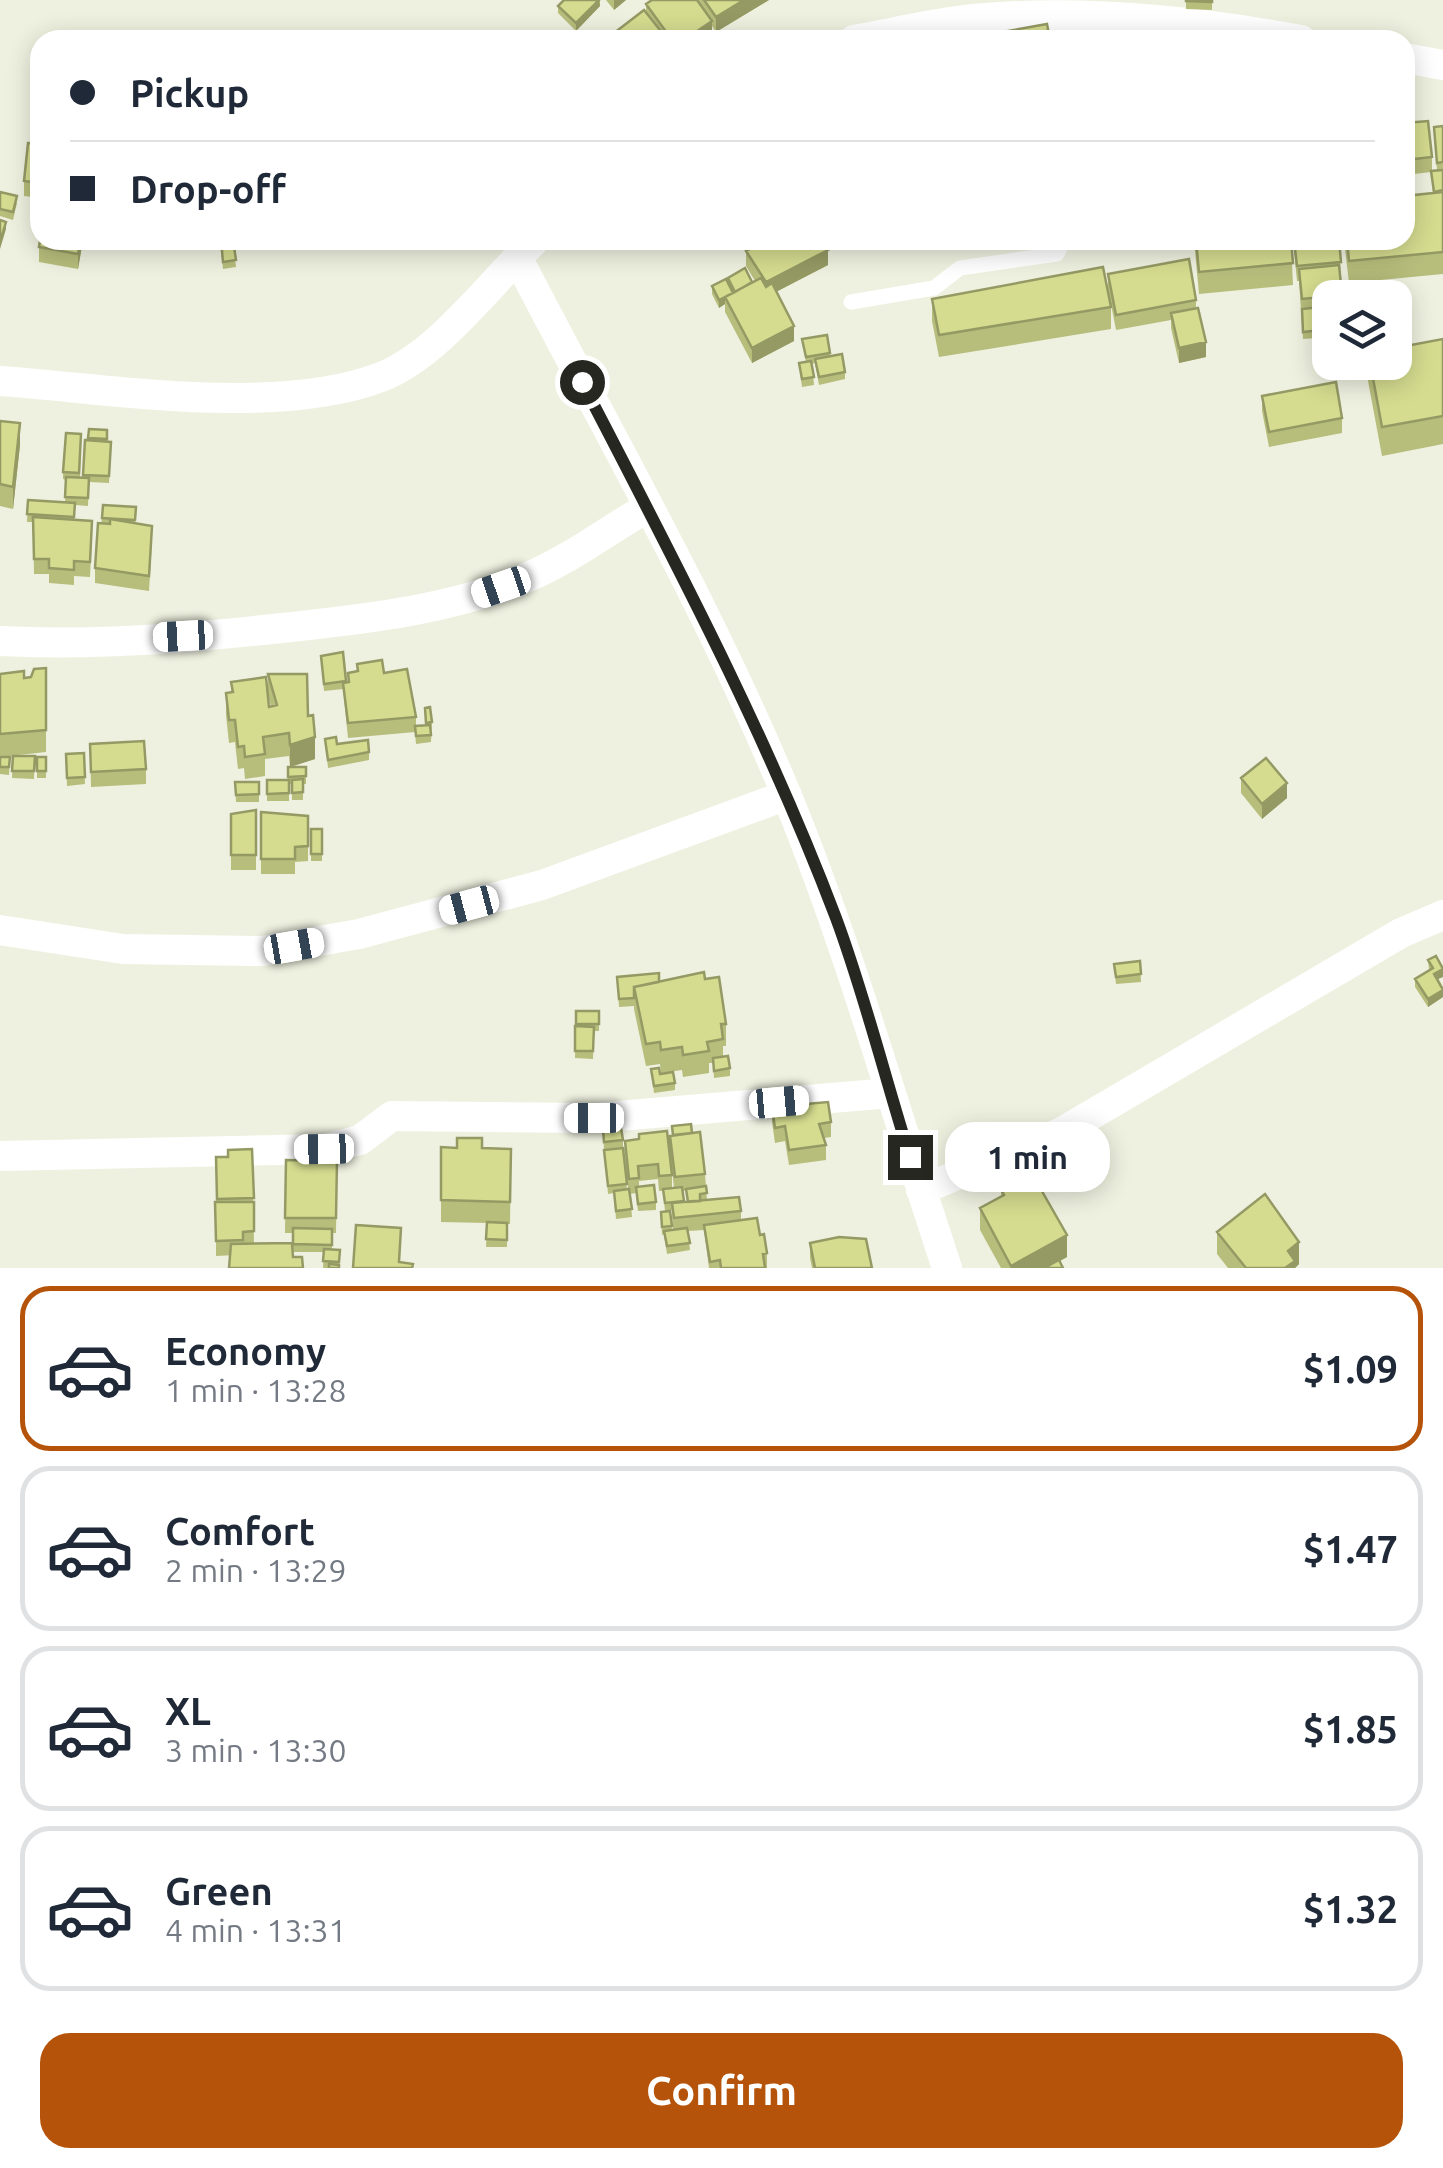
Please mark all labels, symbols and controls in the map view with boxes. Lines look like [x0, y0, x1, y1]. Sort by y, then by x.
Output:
text: Pickup [130, 72, 249, 114]
text: Drop-off [130, 168, 286, 210]
map controls [1312, 280, 1412, 380]
button: layers [1312, 280, 1412, 380]
route start [560, 360, 605, 405]
car [468, 563, 534, 611]
car [152, 619, 214, 653]
car [436, 883, 502, 927]
car [262, 926, 326, 966]
car [748, 1084, 810, 1120]
car [564, 1103, 624, 1133]
callout: 1 min [945, 1122, 1110, 1192]
car [294, 1133, 354, 1165]
route end [888, 1135, 933, 1180]
text: 1 min [987, 1139, 1068, 1175]
icon: car [45, 1324, 135, 1414]
text: Economy [165, 1330, 326, 1372]
text: $1.09 [1303, 1348, 1398, 1390]
text: 1 min · 13:28 [165, 1372, 347, 1408]
icon: car [45, 1504, 135, 1594]
text: Comfort [165, 1510, 315, 1552]
text: $1.47 [1303, 1528, 1398, 1570]
text: 2 min · 13:29 [165, 1552, 347, 1588]
icon: car [45, 1684, 135, 1774]
text: XL [165, 1690, 211, 1732]
text: $1.85 [1303, 1708, 1398, 1750]
text: 3 min · 13:30 [165, 1732, 347, 1768]
icon: car [45, 1864, 135, 1954]
text: Green [165, 1870, 273, 1912]
text: $1.32 [1303, 1888, 1398, 1930]
text: 4 min · 13:31 [165, 1912, 347, 1948]
button: Confirm [40, 2033, 1403, 2148]

